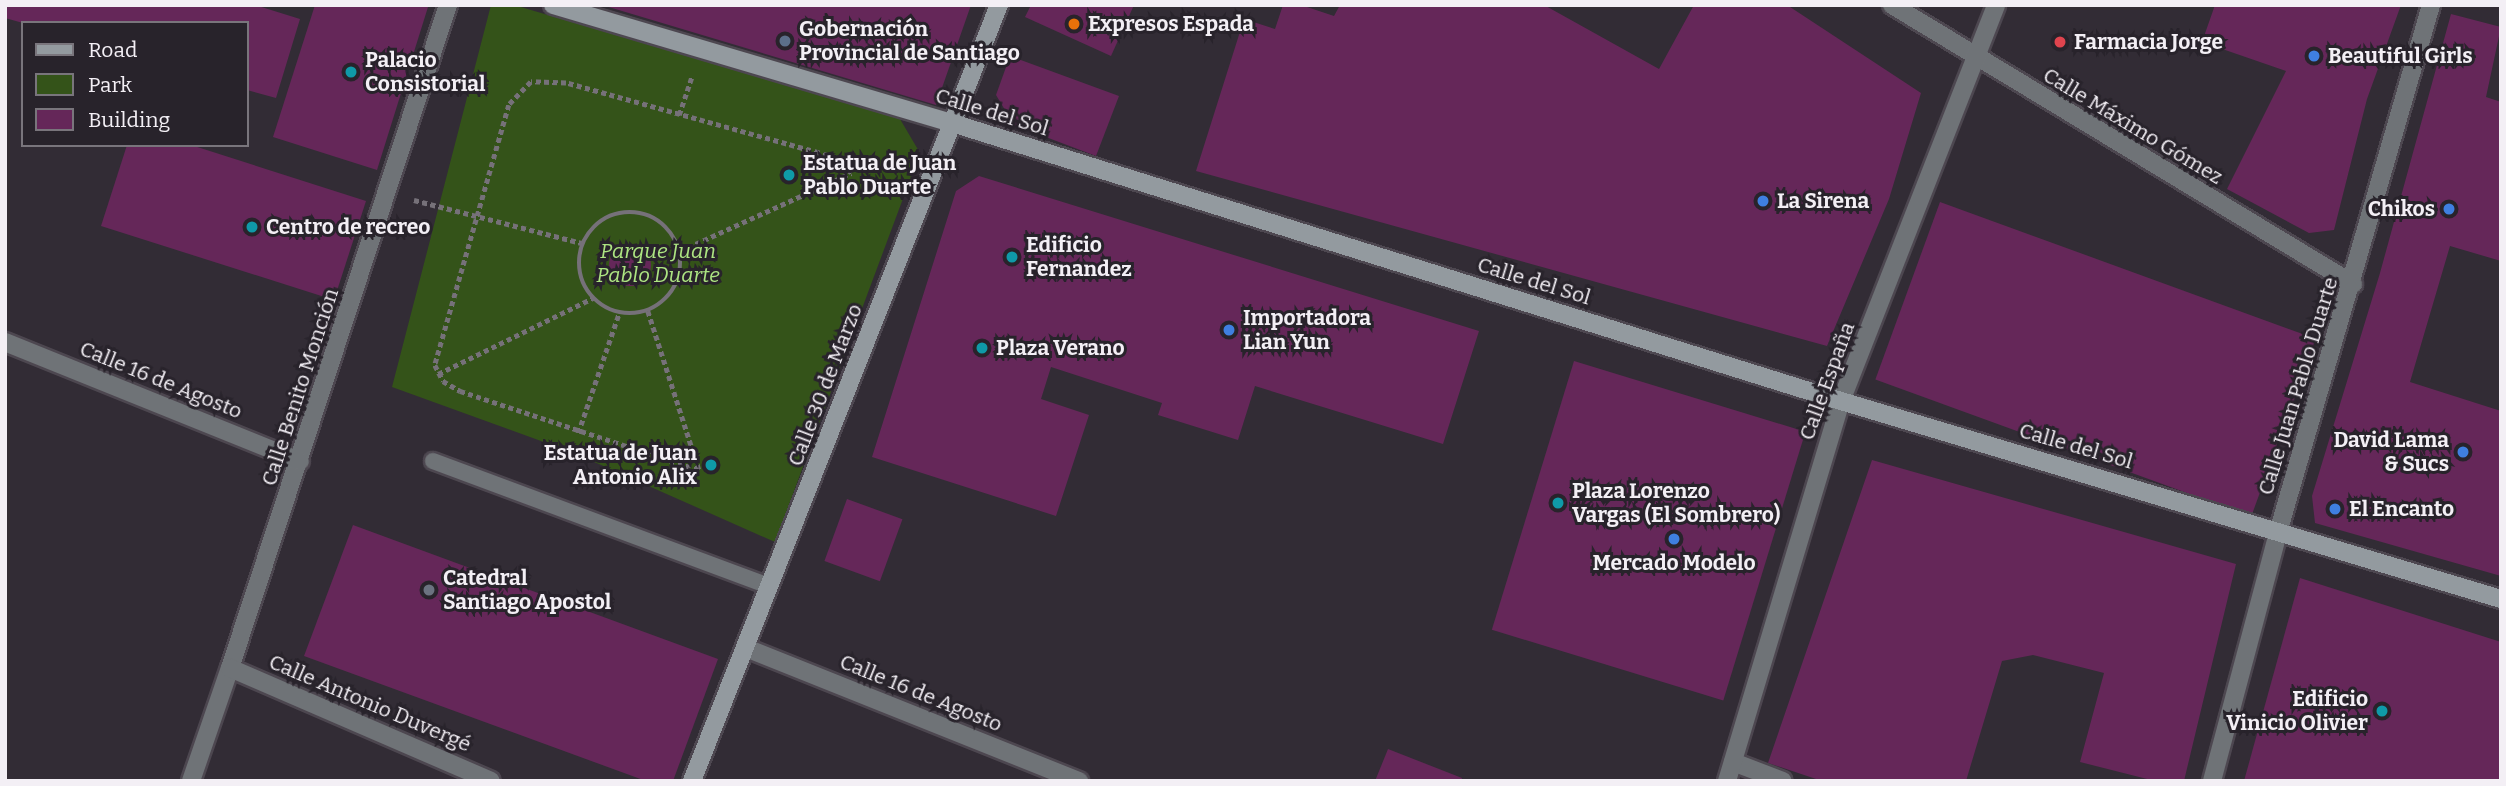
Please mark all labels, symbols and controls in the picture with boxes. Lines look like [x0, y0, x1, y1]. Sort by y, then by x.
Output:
place label: Expresos Espada [1088, 11, 1254, 37]
place label: Gobernación Provincial de Santiago [799, 16, 1020, 66]
marker: Expresos Espada [1066, 16, 1082, 32]
legend [21, 21, 248, 147]
place label: Farmacia Jorge [2074, 29, 2223, 55]
marker: Gobernación Provincial de Santiago [777, 33, 793, 49]
marker: Farmacia Jorge [2052, 34, 2068, 50]
text: Road [88, 37, 137, 63]
place label: Beautiful Girls [2328, 43, 2473, 69]
place label: Palacio Consistorial [365, 47, 485, 97]
marker: Beautiful Girls [2306, 48, 2322, 64]
street label: Calle Máximo Gómez [2039, 62, 2227, 190]
marker: Palacio Consistorial [343, 64, 359, 80]
text: Park [88, 72, 132, 98]
street label: Calle del Sol [932, 83, 1052, 141]
text: Building [88, 107, 170, 133]
place label: Estatua de Juan Pablo Duarte [803, 150, 956, 200]
marker: Estatua de Juan Pablo Duarte [781, 167, 797, 183]
place label: La Sirena [1777, 188, 1869, 214]
marker: La Sirena [1755, 193, 1771, 209]
place label: Chikos [2368, 196, 2435, 222]
marker: Chikos [2441, 201, 2457, 217]
place label: Centro de recreo [266, 214, 430, 240]
marker: Centro de recreo [244, 219, 260, 235]
place label: Edificio Fernandez [1026, 232, 1132, 282]
park label: Parque Juan Pablo Duarte [596, 238, 720, 288]
marker: Edificio Fernandez [1004, 249, 1020, 265]
street label: Calle del Sol [1474, 252, 1594, 310]
street label: Calle Juan Pablo Duarte [2253, 274, 2343, 498]
street label: Calle Benito Monción [256, 285, 344, 489]
street label: Calle 30 de Marzo [783, 300, 867, 470]
place label: Importadora Lian Yun [1243, 305, 1371, 355]
street label: Calle España [1794, 318, 1860, 444]
marker: Importadora Lian Yun [1221, 322, 1237, 338]
place label: Plaza Verano [996, 335, 1125, 361]
street label: Calle 16 de Agosto [76, 336, 246, 424]
marker: Plaza Verano [974, 340, 990, 356]
street label: Calle del Sol [2016, 418, 2136, 474]
place label: David Lama & Sucs [2334, 427, 2449, 477]
place label: Estatua de Juan Antonio Alix [544, 440, 697, 490]
marker: David Lama & Sucs [2455, 444, 2471, 460]
marker: Estatua de Juan Antonio Alix [703, 457, 719, 473]
place label: Plaza Lorenzo Vargas (El Sombrero) [1572, 478, 1781, 528]
marker: Plaza Lorenzo Vargas (El Sombrero) [1550, 495, 1566, 511]
place label: El Encanto [2349, 496, 2454, 522]
marker: El Encanto [2327, 501, 2343, 517]
marker: Mercado Modelo [1666, 531, 1682, 547]
place label: Mercado Modelo [1592, 550, 1756, 576]
place label: Catedral Santiago Apostol [443, 565, 611, 615]
marker: Catedral Santiago Apostol [421, 582, 437, 598]
street label: Calle Antonio Duvergé [265, 649, 475, 757]
street label: Calle 16 de Agosto [836, 649, 1006, 737]
place label: Edificio Vinicio Olivier [2226, 686, 2368, 736]
marker: Edificio Vinicio Olivier [2374, 703, 2390, 719]

